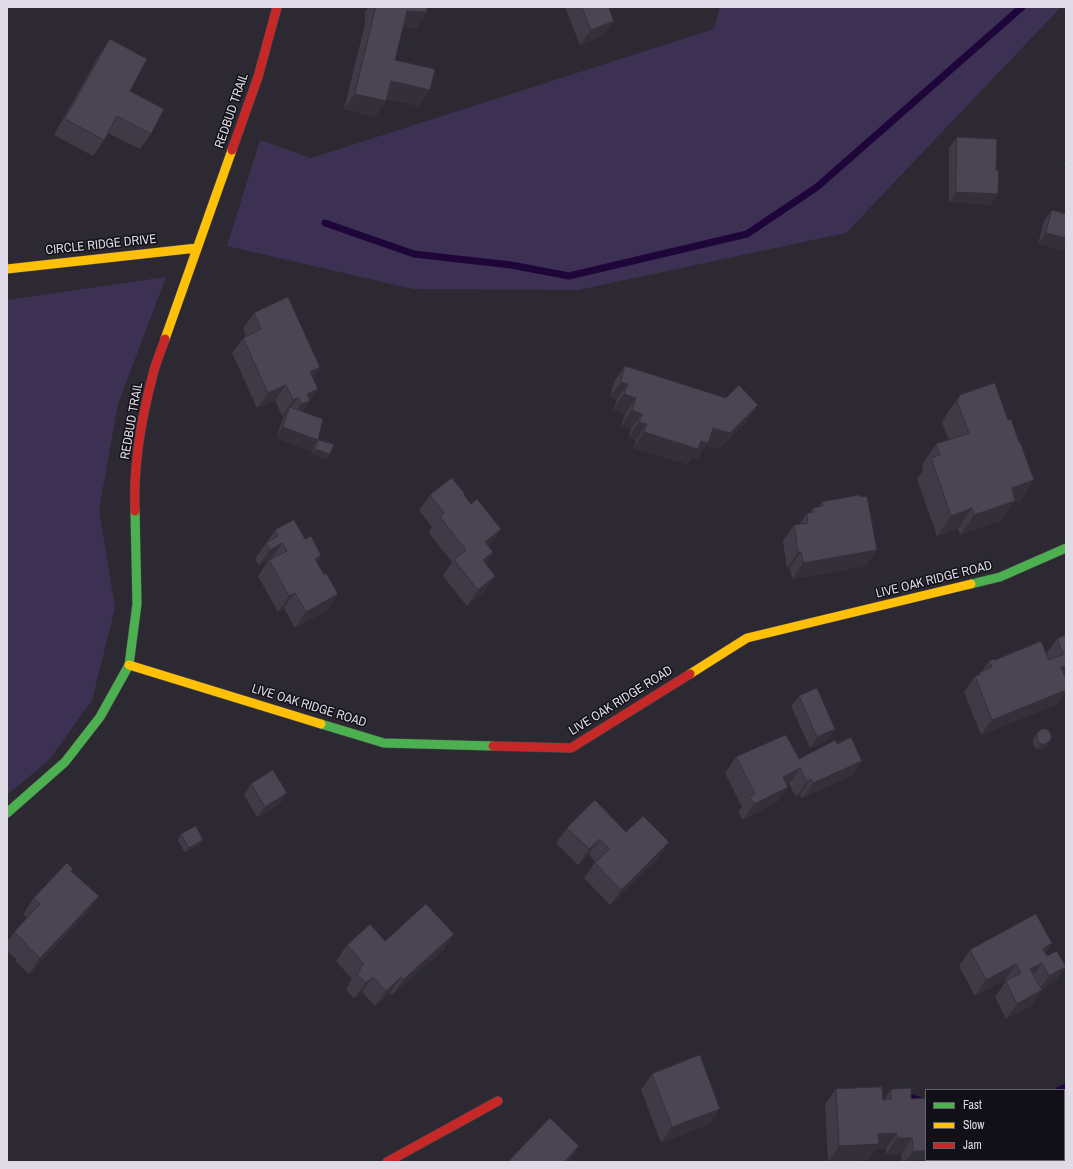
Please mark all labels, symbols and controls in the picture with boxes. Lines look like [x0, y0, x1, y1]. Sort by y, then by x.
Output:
street label: REDBUD TRAIL [212, 71, 252, 151]
street label: CIRCLE RIDGE DRIVE [45, 231, 157, 259]
street label: REDBUD TRAIL [118, 381, 146, 461]
street label: LIVE OAK RIDGE ROAD [874, 558, 994, 602]
street label: LIVE OAK RIDGE ROAD [566, 663, 676, 739]
street label: LIVE OAK RIDGE ROAD [250, 681, 368, 731]
legend [925, 1089, 1065, 1161]
text: Fast [963, 1097, 982, 1113]
text: Slow [963, 1117, 984, 1133]
text: Jam [963, 1137, 982, 1153]

